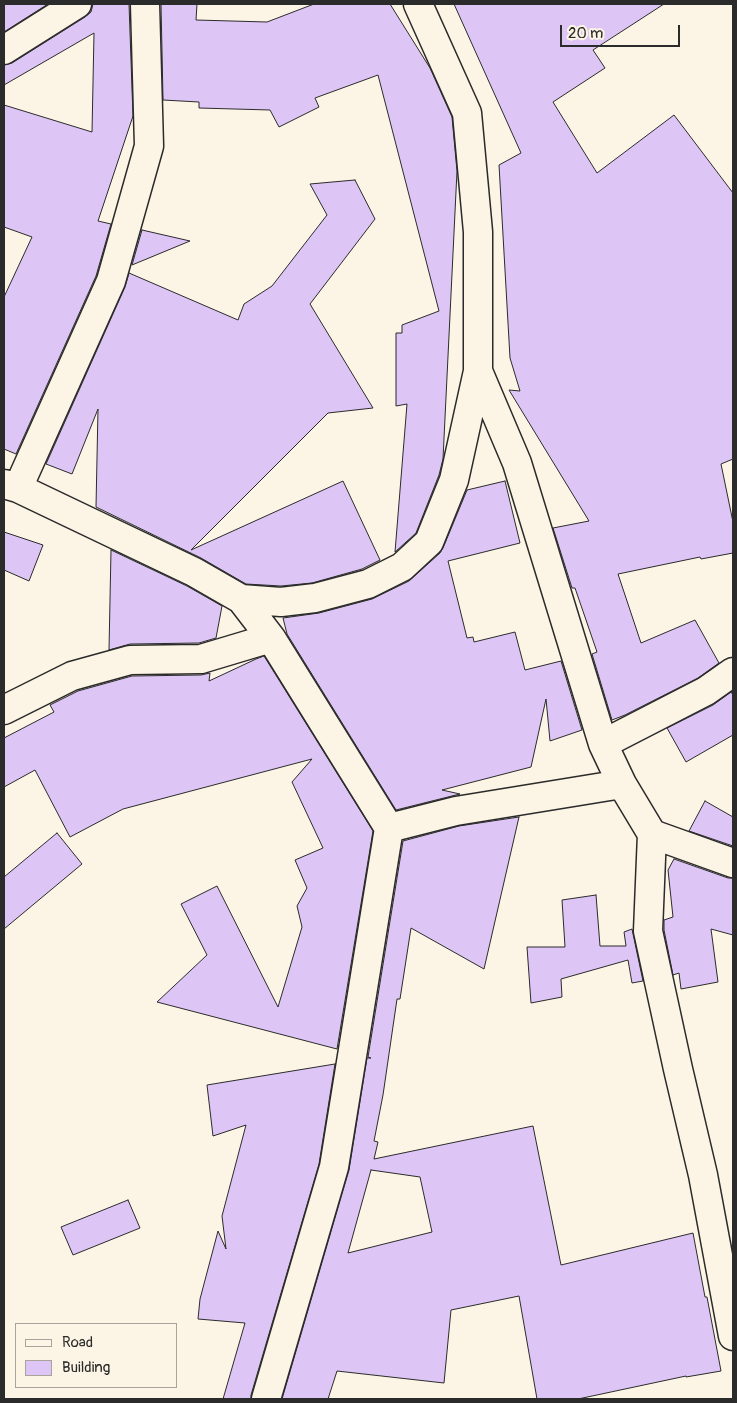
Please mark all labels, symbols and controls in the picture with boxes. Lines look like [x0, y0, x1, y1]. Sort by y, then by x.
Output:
scale bar [562, 15, 682, 47]
text: 20 m [568, 24, 603, 43]
legend [15, 1323, 178, 1388]
text: Road [62, 1333, 93, 1352]
text: Building [62, 1358, 110, 1377]

